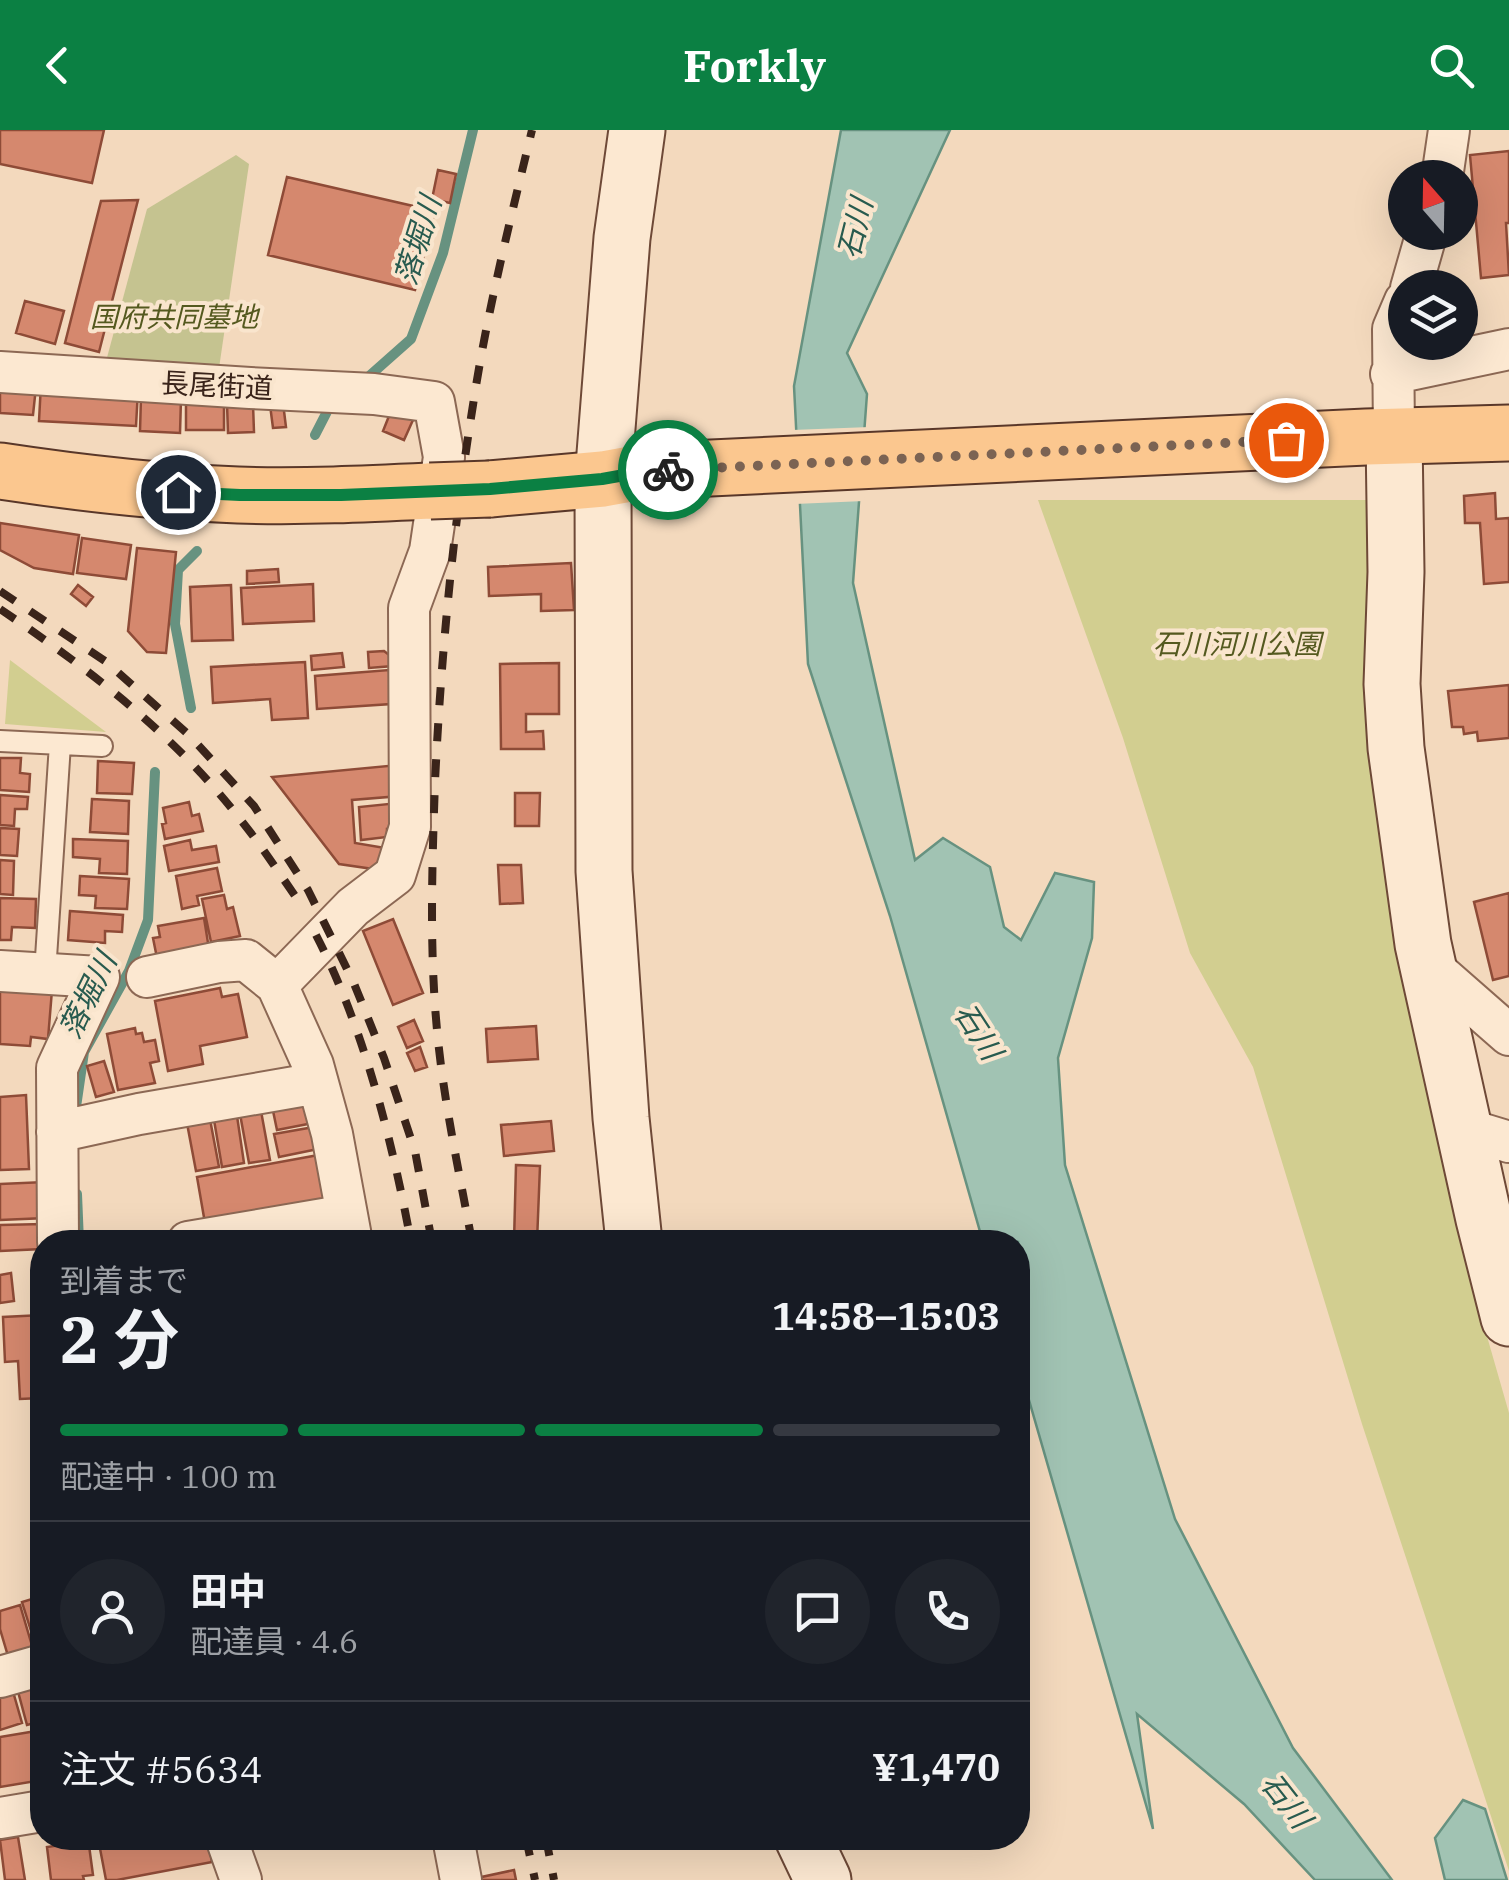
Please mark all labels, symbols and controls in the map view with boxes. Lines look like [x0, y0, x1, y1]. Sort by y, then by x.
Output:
text: Forkly [683, 36, 826, 94]
icon: back [30, 38, 85, 93]
icon: search [1424, 38, 1479, 93]
north arrow [1388, 160, 1478, 250]
map controls [1388, 160, 1478, 360]
water label: 落堀川 [385, 188, 450, 289]
water label: 石川 [828, 191, 881, 262]
button: layers [1388, 270, 1478, 360]
park label: 国府共同墓地 [90, 298, 261, 335]
street label: 長尾街道 [160, 364, 274, 406]
pin [1244, 398, 1329, 483]
icon: bag [1259, 413, 1314, 468]
courier [618, 420, 718, 520]
icon: bike [641, 443, 696, 498]
pin [136, 450, 221, 535]
icon: home [151, 465, 206, 520]
park label: 石川河川公園 [1153, 625, 1325, 662]
water label: 落堀川 [50, 943, 126, 1044]
water label: 石川 [946, 995, 1013, 1069]
text: 到着まで [60, 1259, 188, 1301]
text: 14:58–15:03 [772, 1291, 1000, 1340]
text: 2 分 [60, 1296, 179, 1381]
text: 配達中 · 100 m [60, 1455, 277, 1497]
button: person [60, 1559, 165, 1664]
button: chat [765, 1559, 870, 1664]
button: phone [895, 1559, 1000, 1664]
text: 田中 [190, 1566, 266, 1615]
text: 配達員 · 4.6 [190, 1620, 358, 1662]
text: ¥1,470 [872, 1742, 1000, 1791]
text: 注文 #5634 [60, 1744, 262, 1793]
water label: 石川 [1253, 1764, 1323, 1838]

